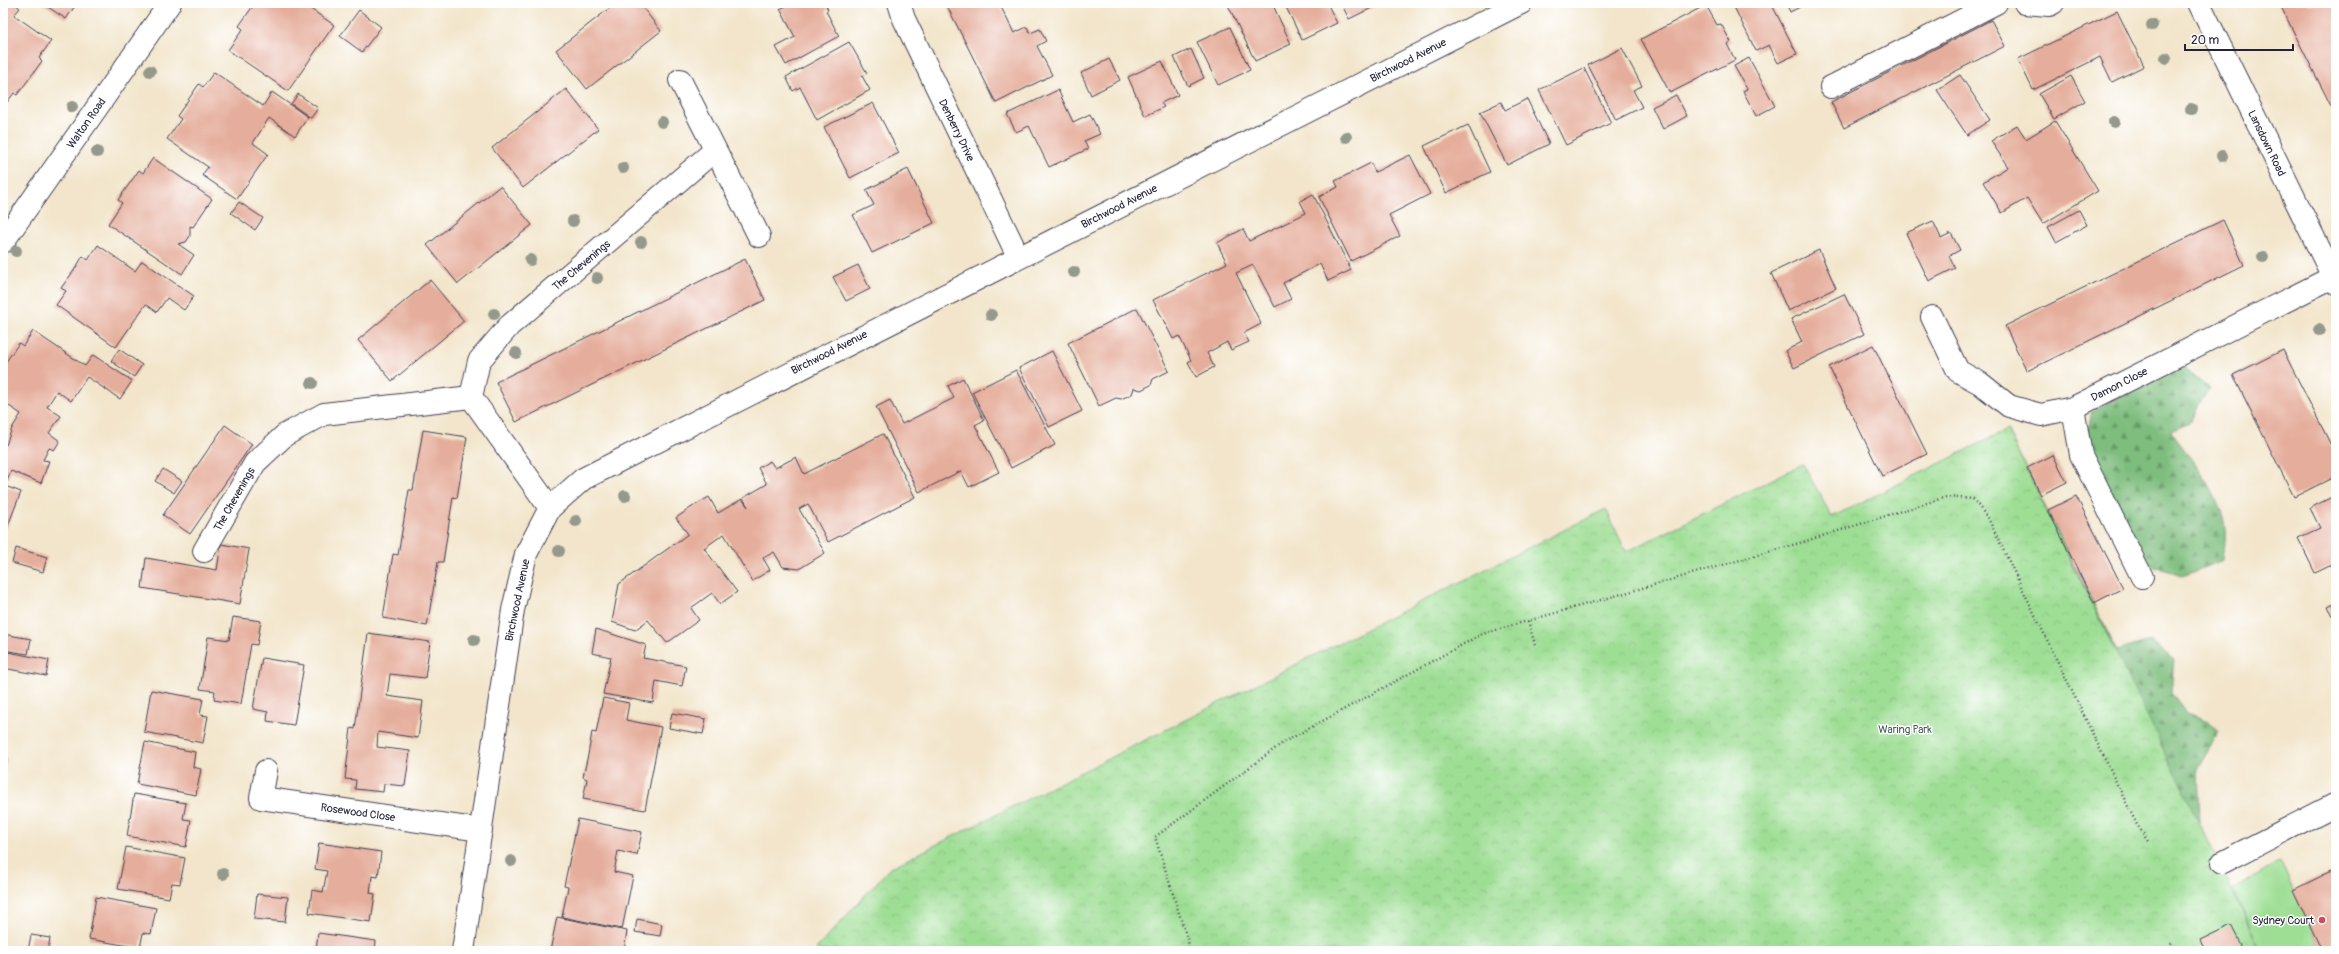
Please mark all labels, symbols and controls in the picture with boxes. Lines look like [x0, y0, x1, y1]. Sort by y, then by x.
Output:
scale bar [2185, 26, 2293, 52]
text: 20 m [2191, 33, 2220, 48]
street label: Birchwood Avenue [1368, 35, 1449, 85]
street label: Walton Road [64, 95, 109, 151]
street label: Denberry Drive [936, 97, 977, 164]
street label: Lansdown Road [2245, 108, 2288, 178]
street label: Birchwood Avenue [1079, 181, 1160, 231]
street label: The Chevenings [550, 237, 613, 293]
street label: Birchwood Avenue [789, 327, 870, 377]
street label: Damon Close [2089, 364, 2150, 404]
street label: The Chevenings [211, 465, 258, 533]
street label: Birchwood Avenue [502, 557, 533, 642]
park label: Waring Park [1878, 723, 1932, 736]
street label: Rosewood Close [320, 801, 397, 824]
place label: Sydney Court [2252, 914, 2315, 927]
marker: Sydney Court [2317, 915, 2327, 925]

